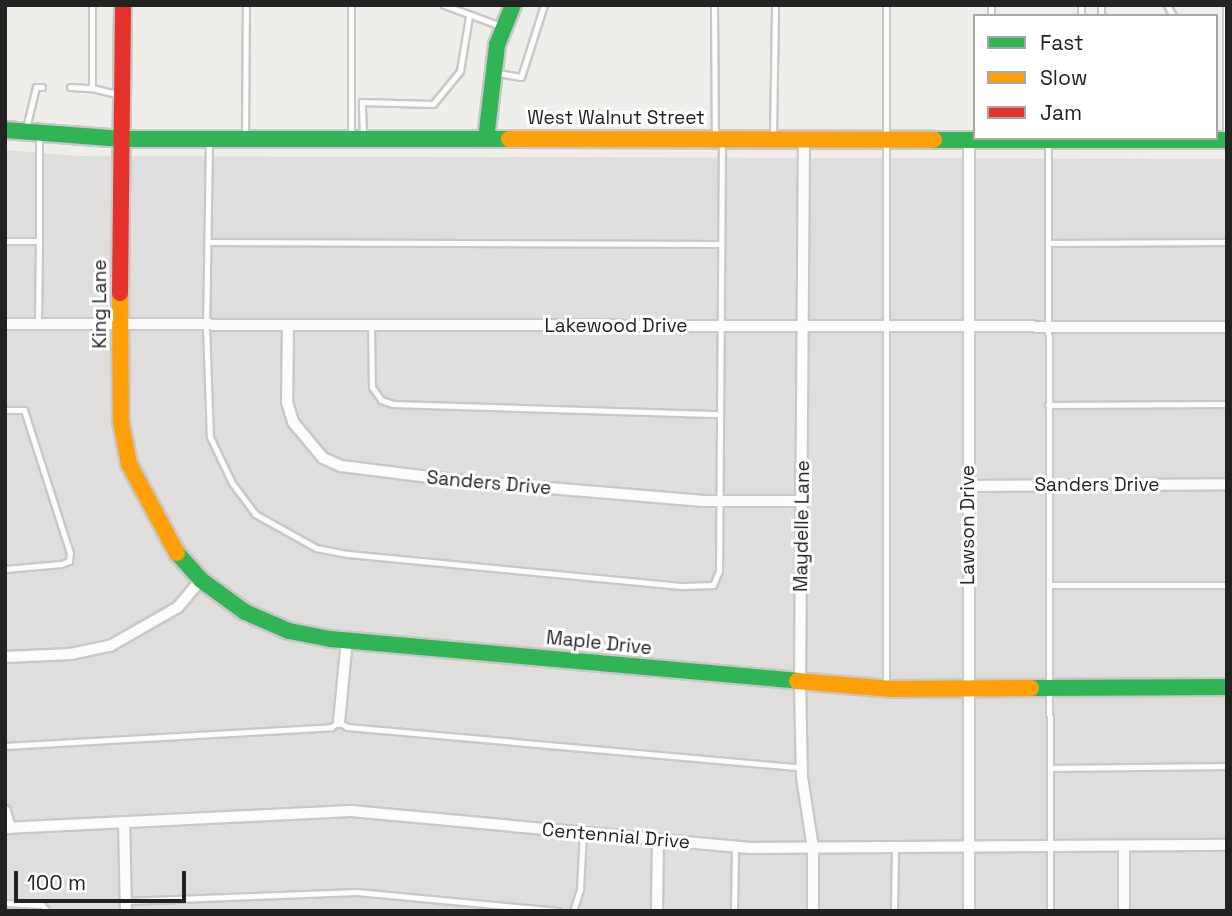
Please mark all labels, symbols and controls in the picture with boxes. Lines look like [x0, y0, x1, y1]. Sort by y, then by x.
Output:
legend [973, 14, 1218, 140]
text: Fast [1040, 29, 1084, 56]
text: Slow [1040, 64, 1088, 91]
text: Jam [1040, 99, 1082, 126]
street label: West Walnut Street [527, 107, 705, 129]
street label: King Lane [89, 259, 111, 349]
street label: Lakewood Drive [544, 315, 688, 337]
street label: Maydelle Lane [789, 460, 815, 592]
street label: Lawson Drive [957, 465, 979, 585]
street label: Sanders Drive [426, 466, 552, 500]
street label: Sanders Drive [1034, 474, 1160, 496]
street label: Maple Drive [545, 626, 653, 660]
street label: Centennial Drive [541, 818, 691, 854]
scale bar [18, 856, 189, 900]
text: 100 m [27, 869, 86, 896]

